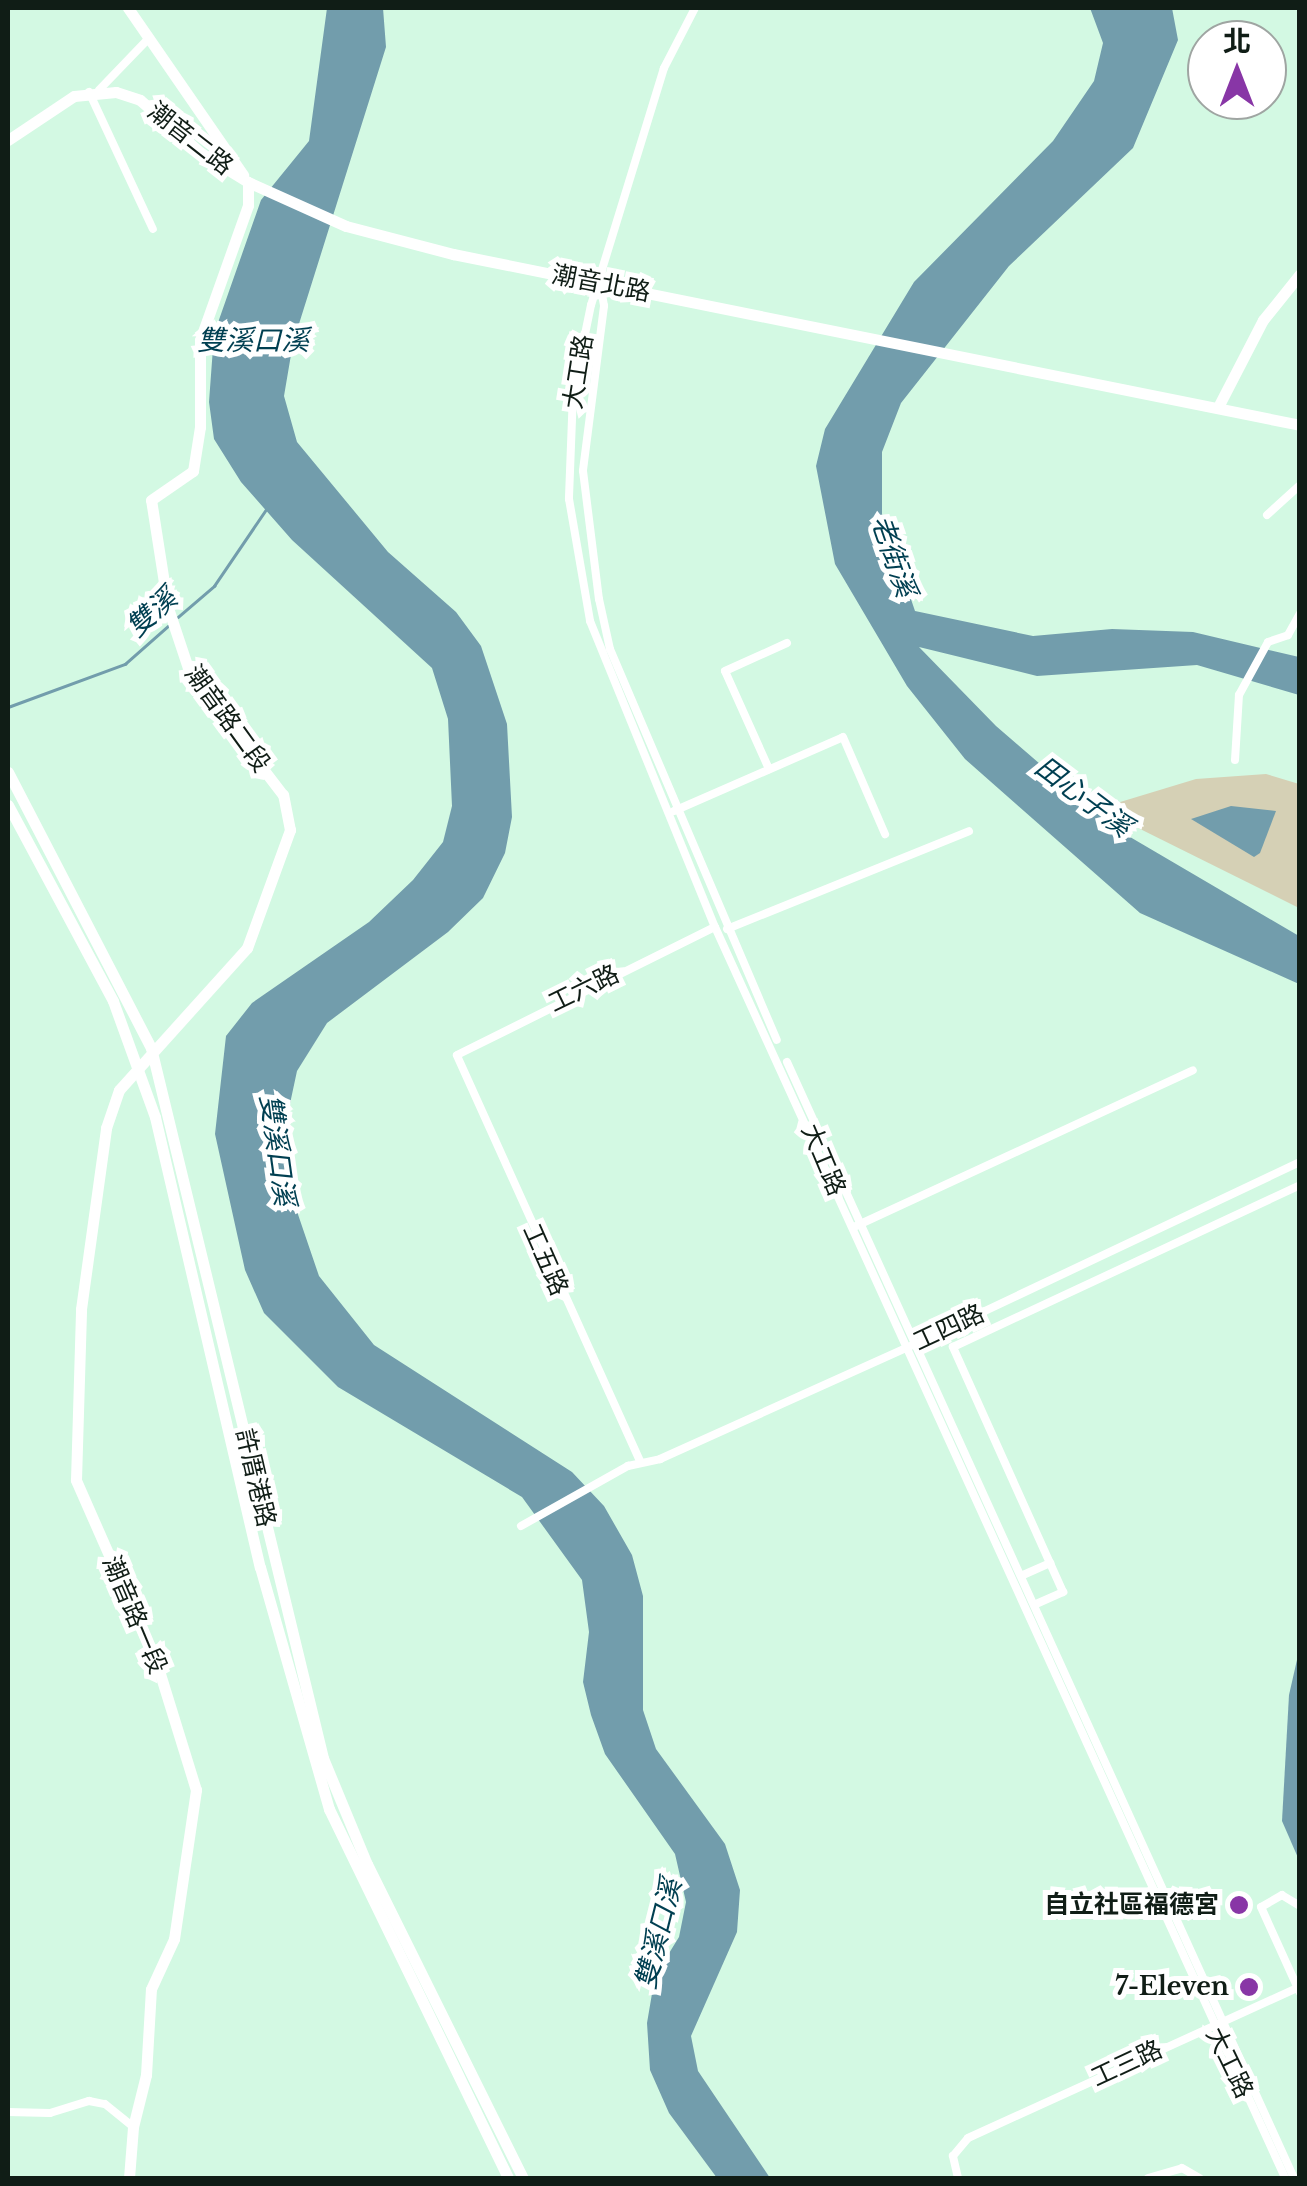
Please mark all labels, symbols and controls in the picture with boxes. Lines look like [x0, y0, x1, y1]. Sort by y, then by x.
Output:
north arrow [1187, 20, 1287, 120]
text: 北 [1223, 24, 1251, 59]
street label: 潮音二路 [141, 96, 239, 182]
street label: 潮音北路 [549, 260, 653, 308]
water label: 雙溪口溪 [197, 324, 309, 358]
street label: 大工路 [558, 333, 600, 411]
water label: 老街溪 [863, 511, 923, 601]
water label: 雙溪 [120, 582, 184, 644]
street label: 潮音路二段 [178, 660, 276, 778]
water label: 田心子溪 [1028, 750, 1138, 844]
street label: 工六路 [544, 959, 624, 1019]
water label: 雙溪口溪 [253, 1092, 301, 1208]
street label: 大工路 [795, 1120, 851, 1200]
street label: 工五路 [516, 1220, 574, 1300]
street label: 工四路 [909, 1299, 989, 1357]
street label: 許厝港路 [229, 1426, 281, 1530]
street label: 潮音路一段 [96, 1552, 172, 1678]
water label: 雙溪口溪 [629, 1876, 689, 1992]
place label: 自立社區福德宮 [1044, 1890, 1219, 1920]
marker: 自立社區福德宮 [1228, 1894, 1250, 1916]
place label: 7-Eleven [1115, 1972, 1229, 2002]
marker: 7-Eleven [1238, 1976, 1260, 1998]
street label: 大工路 [1199, 2023, 1259, 2103]
street label: 工三路 [1087, 2035, 1167, 2093]

